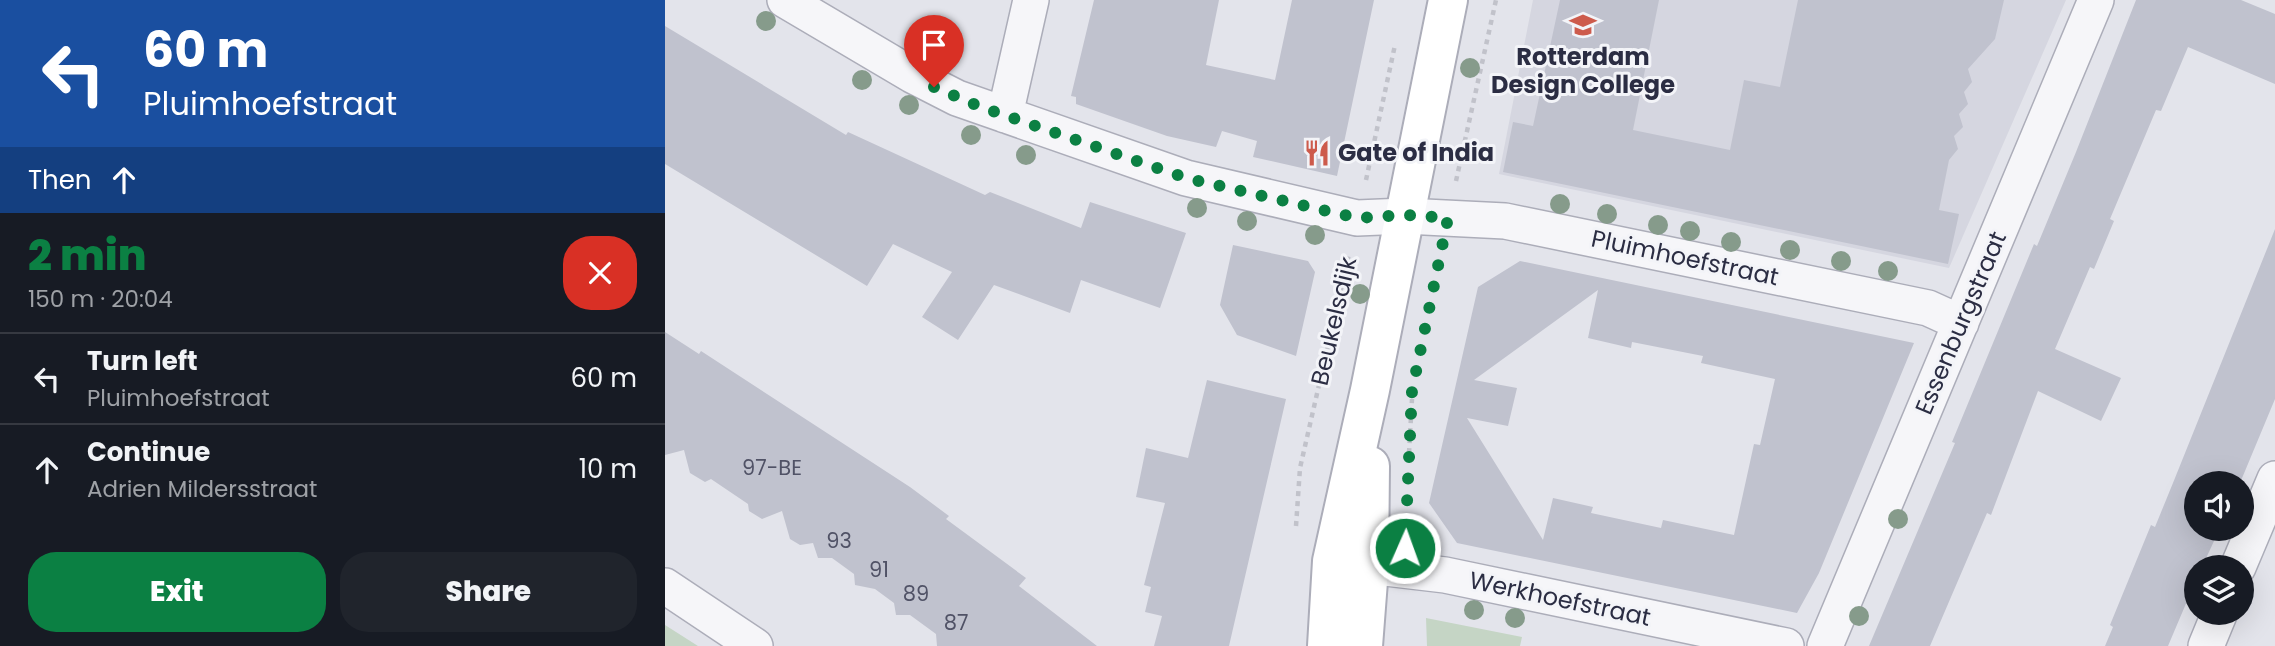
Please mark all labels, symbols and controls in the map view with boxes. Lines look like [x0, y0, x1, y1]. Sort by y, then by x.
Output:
school or university icon: Rotterdam Design College [1568, 10, 1598, 40]
pin [904, 15, 964, 87]
text: 60 m [143, 16, 268, 84]
icon: arrive [915, 26, 953, 64]
icon: left [28, 28, 119, 119]
place label: Rotterdam Design College [1491, 40, 1675, 101]
text: Pluimhoefstraat [143, 81, 397, 126]
place label: Gate of India [1338, 136, 1494, 169]
restaurant icon: Gate of India [1302, 138, 1332, 168]
icon: ahead [105, 161, 143, 199]
text: Then [28, 162, 91, 198]
street label: Pluimhoefstraat [1588, 222, 1782, 293]
text: 2 min [28, 226, 146, 285]
street label: Essenburgstraat [1907, 226, 2014, 419]
button: close [563, 236, 637, 310]
street label: Beukelsdijk [1303, 253, 1364, 388]
text: 150 m · 20:04 [28, 283, 173, 315]
text: Turn left [87, 343, 198, 379]
icon: left [28, 360, 66, 398]
text: 60 m [570, 360, 637, 396]
text: Pluimhoefstraat [87, 382, 270, 414]
text: Continue [87, 434, 210, 470]
icon: ahead [28, 451, 66, 489]
text: 10 m [579, 451, 637, 487]
house number: 97-BE [742, 453, 802, 482]
map controls [2184, 471, 2254, 625]
button: sound [2184, 471, 2254, 541]
text: Adrien Mildersstraat [87, 473, 317, 505]
position arrow [1368, 511, 1442, 585]
house number: 93 [826, 526, 852, 555]
button: Exit [28, 552, 326, 632]
button: Share [340, 552, 637, 632]
house number: 91 [869, 555, 889, 584]
button: layers [2184, 555, 2254, 625]
street label: Werkhoefstraat [1466, 563, 1654, 634]
house number: 89 [903, 579, 929, 608]
house number: 87 [944, 608, 968, 637]

